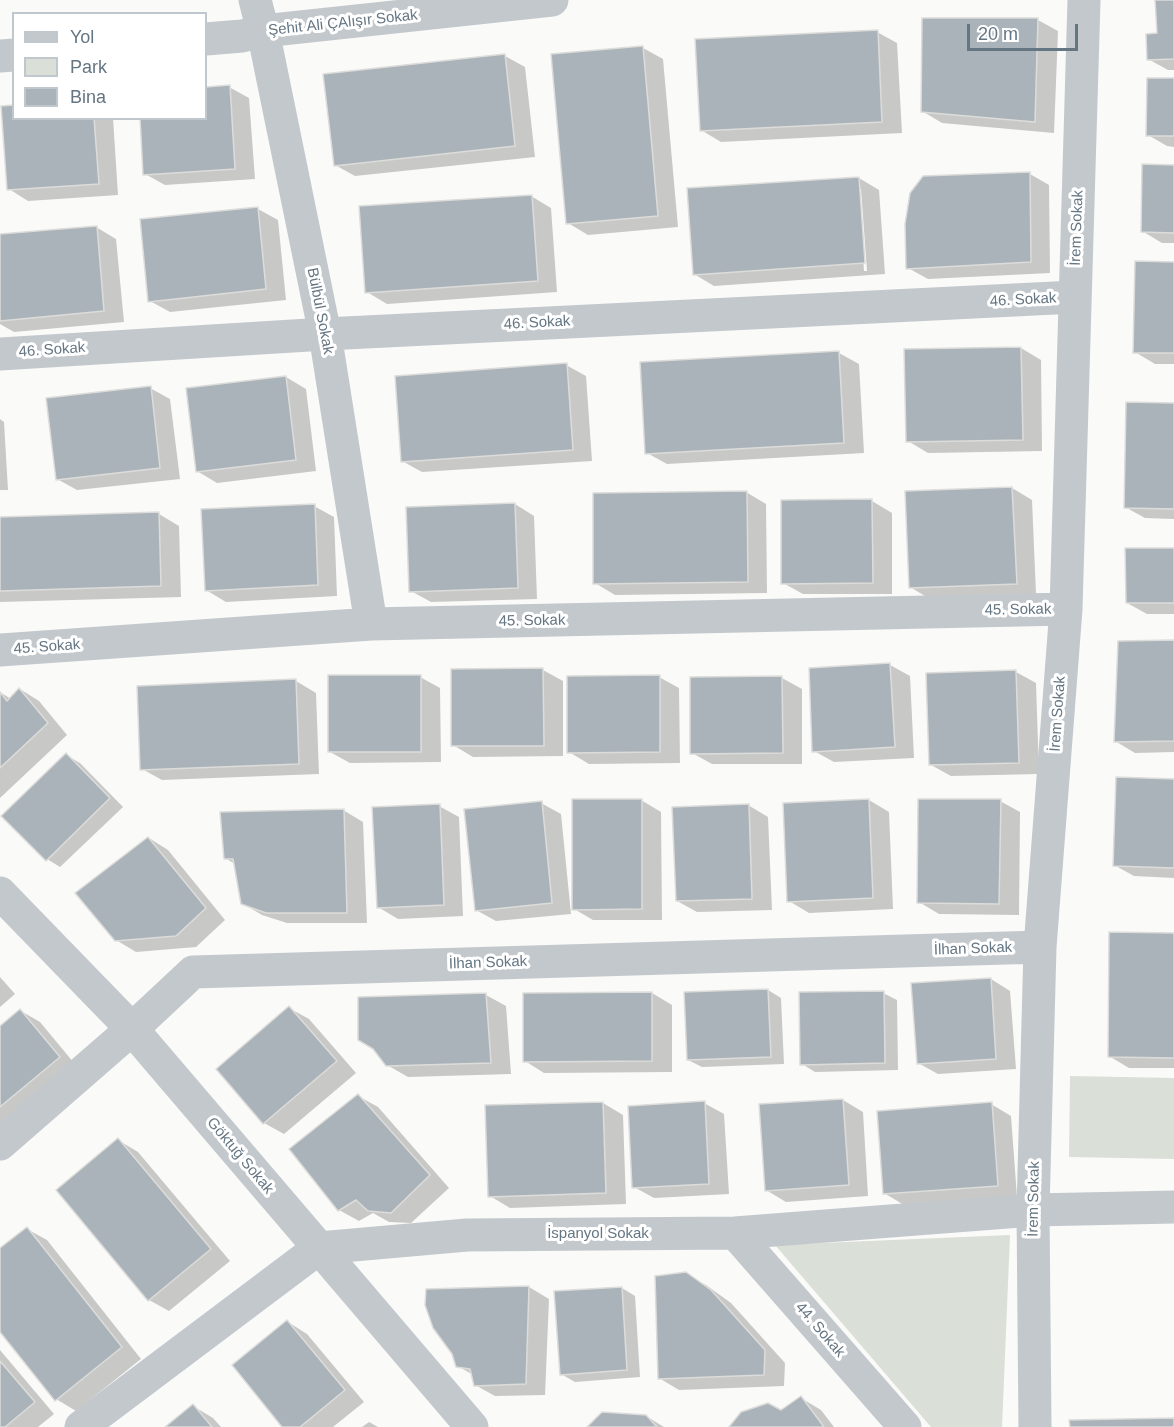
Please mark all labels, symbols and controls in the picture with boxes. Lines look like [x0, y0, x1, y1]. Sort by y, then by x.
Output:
street label: Şehit Ali ÇAlışır Sokak [267, 6, 419, 40]
legend [12, 12, 207, 120]
scale bar [970, 12, 1081, 50]
text: 20 m [978, 24, 1018, 44]
text: Yol [70, 27, 94, 47]
text: Park [70, 57, 107, 77]
text: Bina [70, 87, 106, 107]
street label: İrem Sokak [1067, 190, 1087, 266]
street label: Bülbül Sokak [303, 266, 337, 356]
street label: 46. Sokak [989, 289, 1057, 311]
street label: 46. Sokak [503, 312, 571, 334]
street label: 46. Sokak [18, 339, 86, 361]
street label: 45. Sokak [984, 600, 1052, 620]
street label: 45. Sokak [498, 611, 566, 631]
street label: 45. Sokak [13, 636, 81, 658]
street label: İrem Sokak [1046, 676, 1070, 752]
street label: İlhan Sokak [934, 939, 1012, 959]
street label: İlhan Sokak [449, 953, 527, 973]
street label: Göktuğ Sokak [203, 1114, 277, 1198]
street label: İrem Sokak [1024, 1161, 1044, 1237]
street label: İspanyol Sokak [547, 1225, 649, 1243]
street label: 44. Sokak [791, 1299, 849, 1361]

